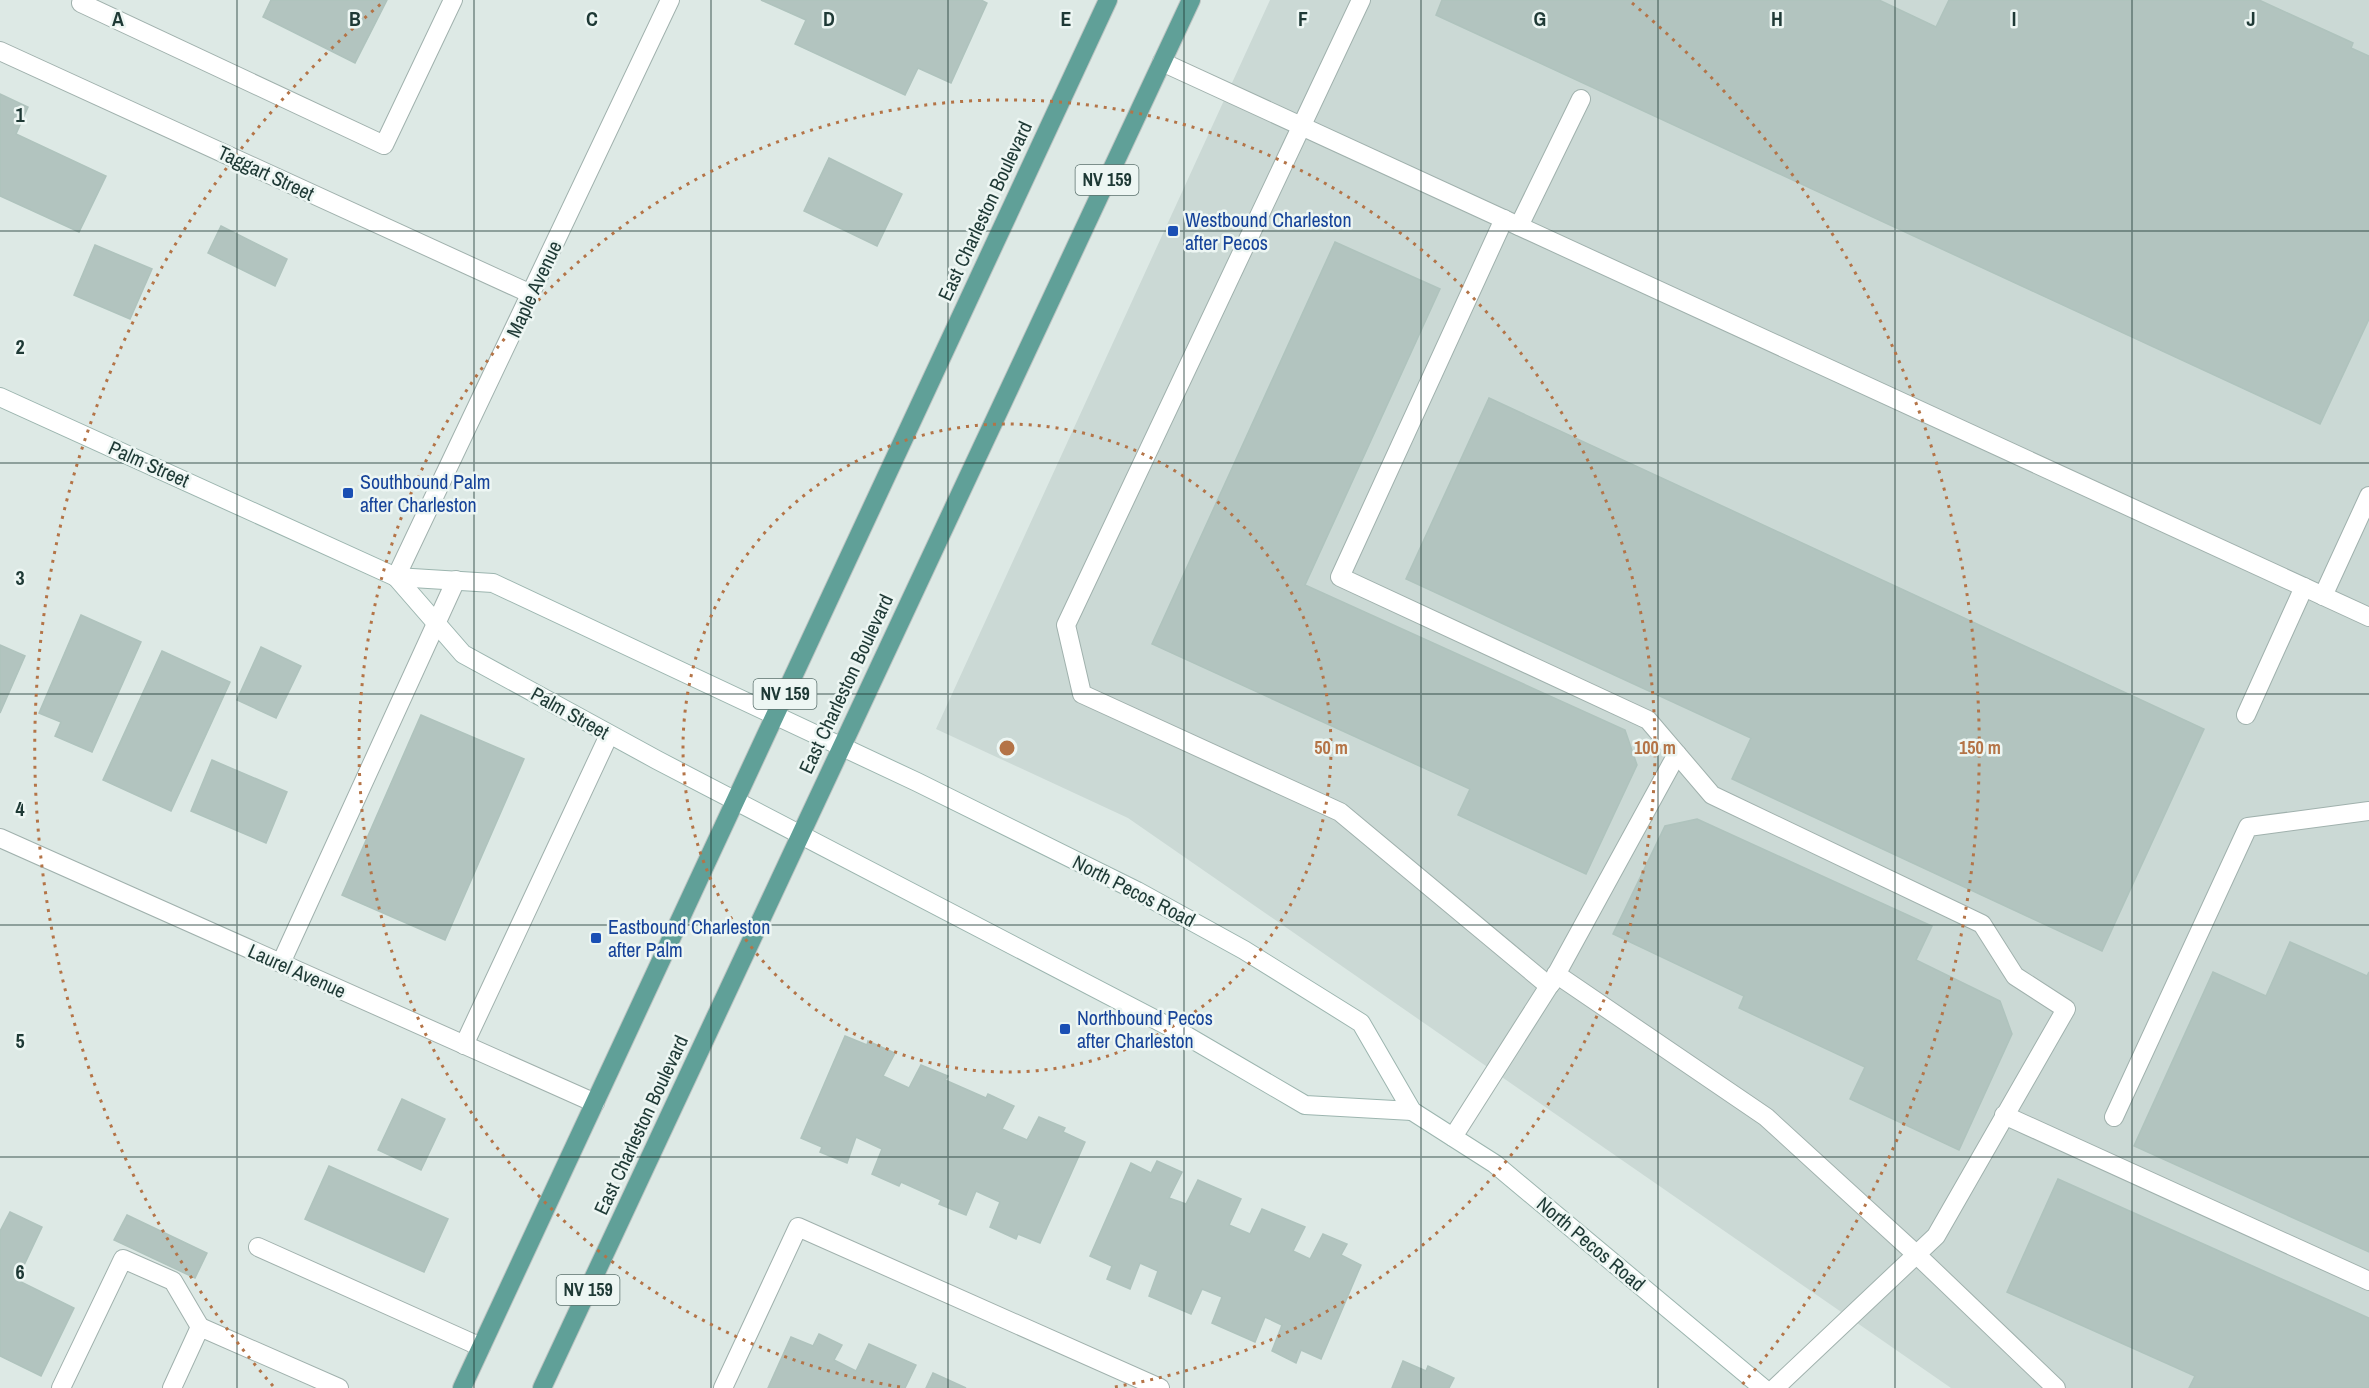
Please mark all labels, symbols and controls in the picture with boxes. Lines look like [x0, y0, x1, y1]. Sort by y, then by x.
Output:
text: A [112, 5, 124, 32]
text: B [349, 5, 361, 32]
text: C [586, 5, 598, 32]
text: D [823, 5, 835, 32]
text: E [1061, 5, 1072, 32]
text: F [1298, 5, 1308, 32]
text: G [1534, 5, 1546, 32]
text: H [1771, 5, 1783, 32]
text: I [2012, 5, 2016, 32]
text: J [2246, 5, 2256, 32]
text: 1 [15, 101, 25, 128]
street label: East Charleston Boulevard [931, 117, 1038, 305]
street label: Taggart Street [214, 138, 319, 207]
road number: NV 159 [1076, 165, 1138, 195]
place label: Westbound Charleston after Pecos [1185, 206, 1352, 256]
marker: Westbound Charleston after Pecos [1166, 224, 1180, 238]
street label: Maple Avenue [499, 236, 568, 341]
text: 2 [15, 333, 25, 360]
street label: Palm Street [105, 434, 194, 493]
place label: Southbound Palm after Charleston [360, 468, 490, 518]
marker: Southbound Palm after Charleston [341, 486, 355, 500]
text: 3 [15, 564, 25, 591]
street label: East Charleston Boulevard [792, 590, 899, 778]
road number: NV 159 [754, 679, 816, 709]
street label: Palm Street [526, 680, 615, 745]
text: 50 m [1314, 735, 1348, 760]
text: 100 m [1634, 735, 1676, 760]
text: 150 m [1959, 735, 2001, 760]
centre of rings [997, 738, 1017, 758]
text: 4 [15, 795, 25, 822]
street label: North Pecos Road [1068, 848, 1200, 933]
place label: Eastbound Charleston after Palm [608, 913, 770, 963]
marker: Eastbound Charleston after Palm [589, 931, 603, 945]
street label: Laurel Avenue [244, 937, 350, 1004]
place label: Northbound Pecos after Charleston [1077, 1004, 1213, 1054]
marker: Northbound Pecos after Charleston [1058, 1022, 1072, 1036]
text: 5 [15, 1027, 25, 1054]
street label: East Charleston Boulevard [587, 1031, 694, 1219]
street label: North Pecos Road [1531, 1190, 1651, 1297]
text: 6 [15, 1258, 25, 1285]
road number: NV 159 [556, 1275, 620, 1305]

